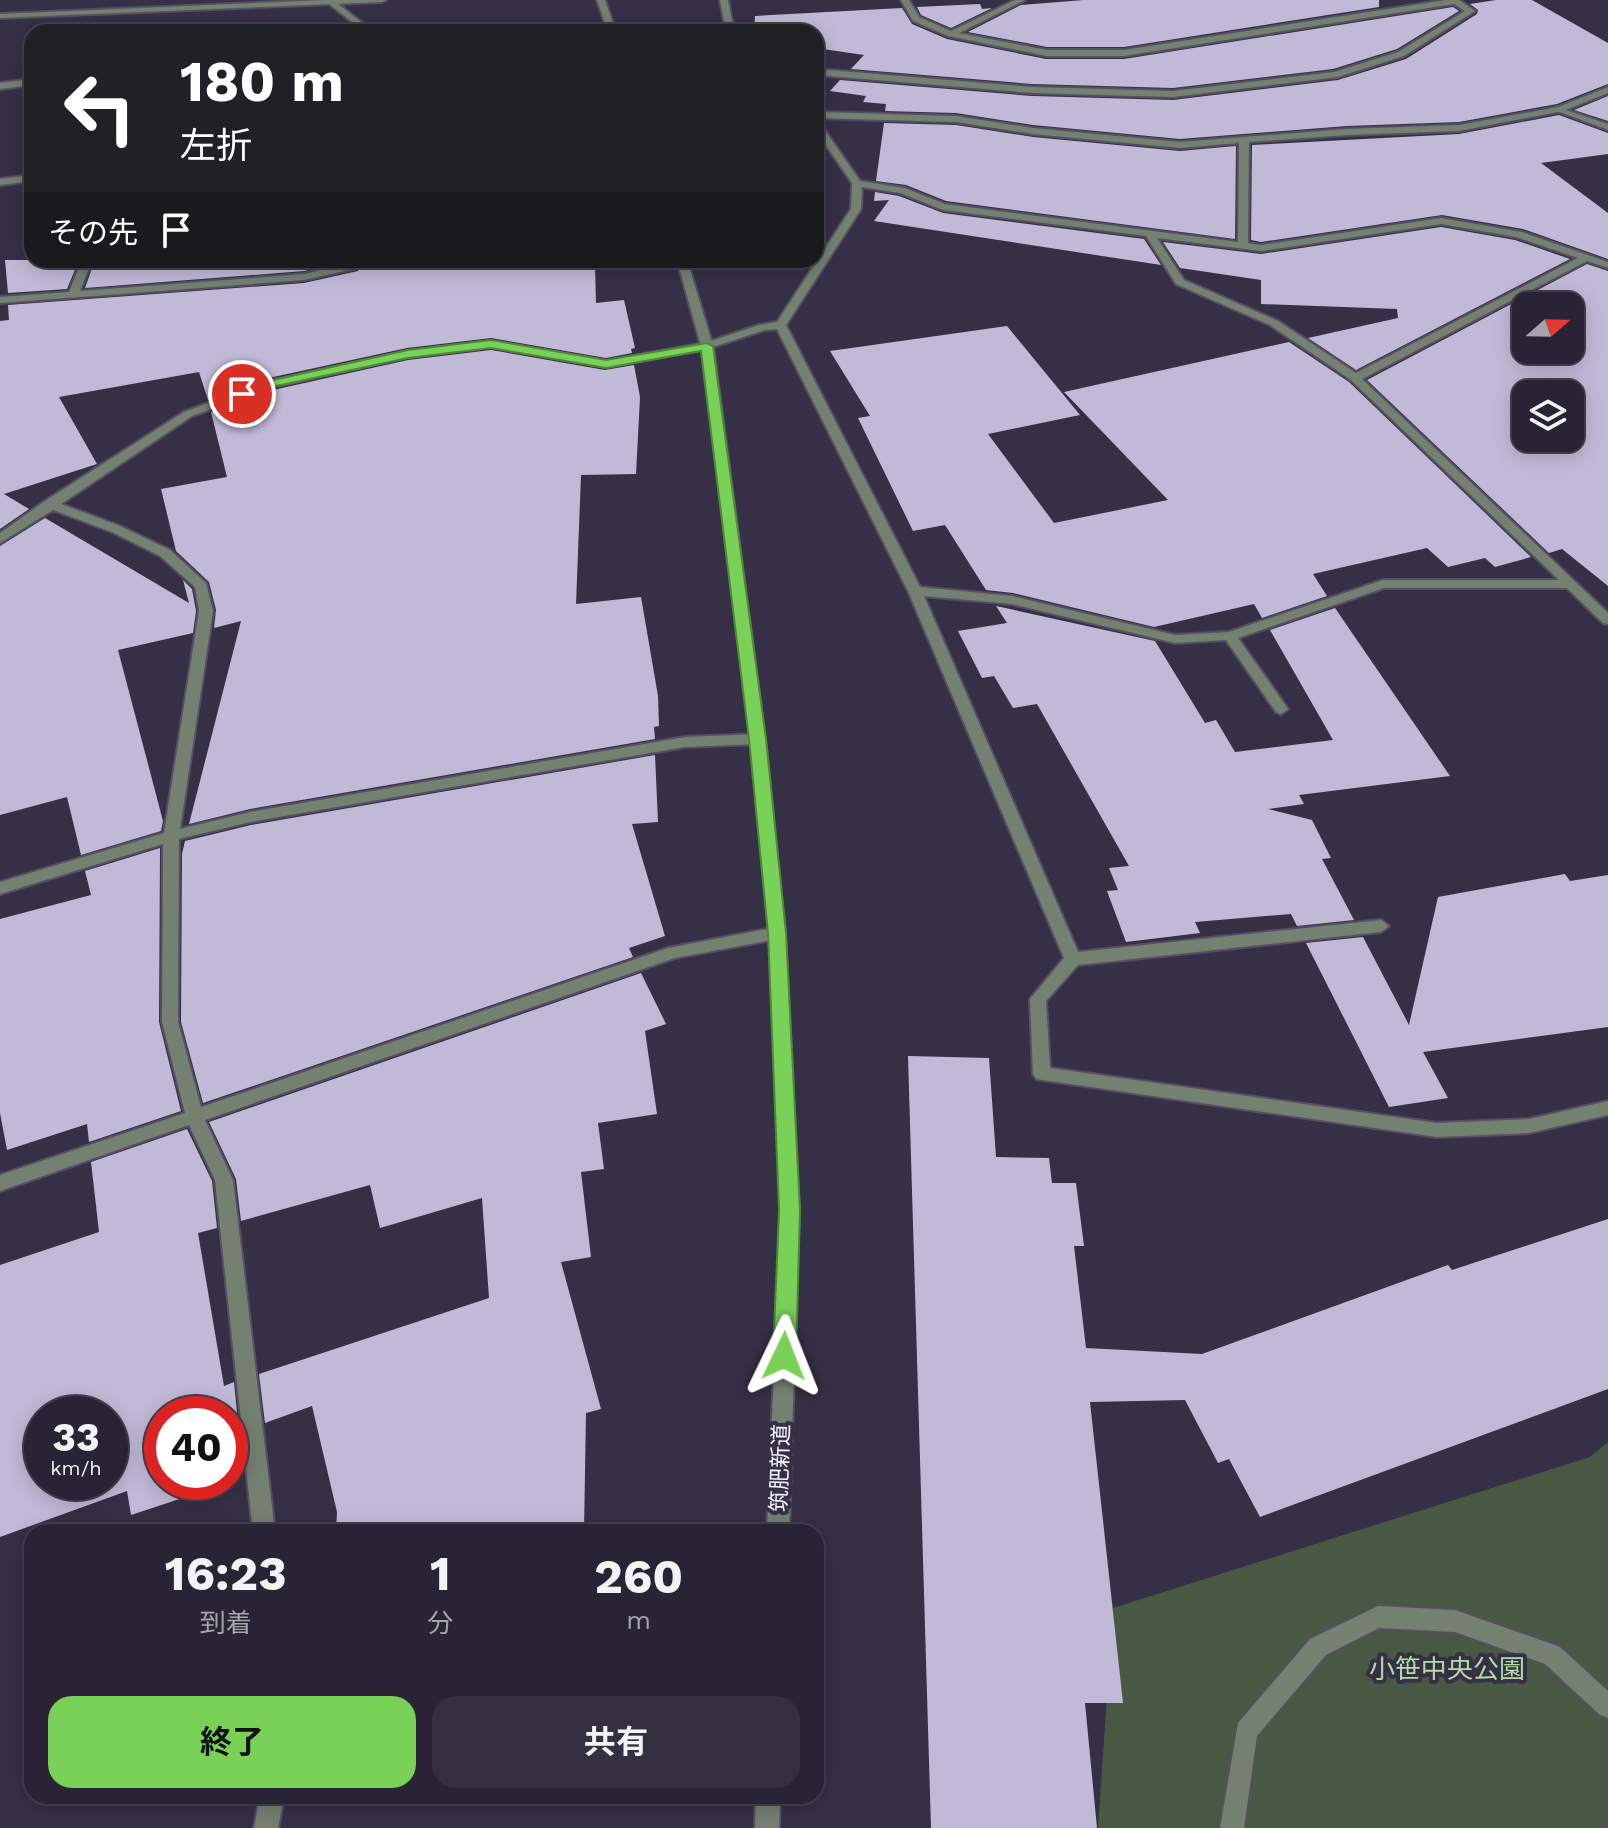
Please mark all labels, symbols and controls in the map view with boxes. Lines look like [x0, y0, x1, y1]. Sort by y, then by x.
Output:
text: 180 m [180, 49, 344, 115]
icon: left [48, 56, 152, 160]
text: 左折 [180, 125, 252, 167]
icon: arrive [154, 208, 198, 252]
text: その先 [48, 215, 138, 250]
north arrow [1512, 292, 1584, 364]
map controls [1512, 292, 1584, 452]
pin [208, 360, 276, 428]
icon: arrive [220, 372, 264, 416]
button: layers [1512, 380, 1584, 452]
position arrow [742, 1314, 826, 1398]
speed limit sign: 40 [144, 1396, 248, 1500]
text: 33 [52, 1414, 100, 1461]
street label: 筑肥新道 [766, 1424, 794, 1512]
text: km/h [50, 1456, 102, 1480]
text: 16:23 [165, 1545, 287, 1602]
text: 1 [430, 1545, 451, 1602]
text: 260 [594, 1548, 683, 1605]
text: m [626, 1605, 651, 1635]
text: 到着 [200, 1608, 252, 1638]
text: 分 [427, 1608, 453, 1638]
park label: 小笹中央公園 [1369, 1654, 1525, 1684]
button: 終了 [48, 1696, 416, 1788]
button: 共有 [432, 1696, 800, 1788]

